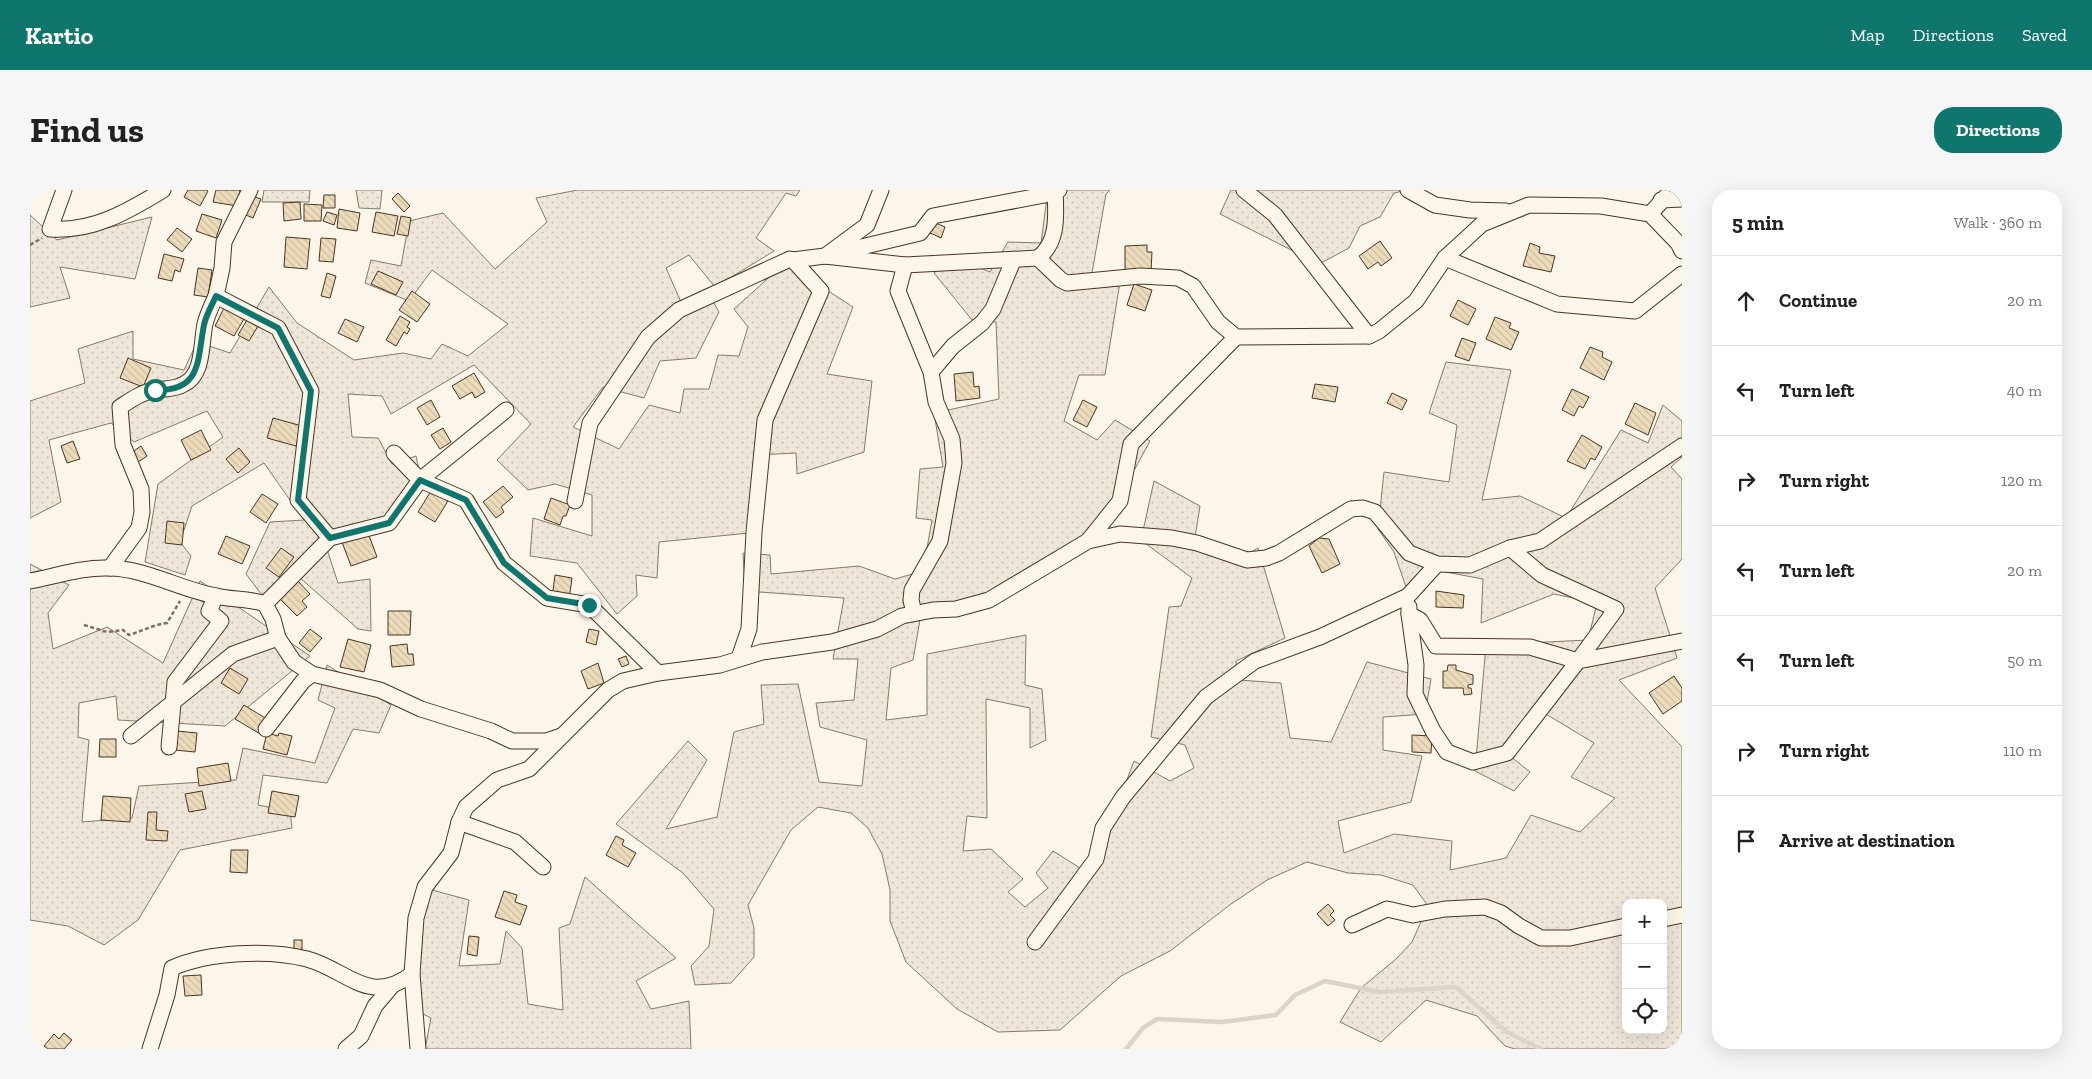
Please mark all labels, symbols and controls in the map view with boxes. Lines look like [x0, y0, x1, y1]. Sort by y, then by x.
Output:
text: Kartio [25, 21, 93, 50]
text: Map [1850, 24, 1885, 46]
text: Directions [1913, 24, 1994, 46]
text: Saved [2022, 24, 2067, 46]
button: Directions [1934, 107, 2062, 153]
text: Find us [30, 109, 144, 151]
text: 5 min [1732, 210, 1784, 235]
text: Walk · 360 m [1954, 213, 2042, 232]
icon: ahead [1732, 287, 1760, 315]
text: Continue [1779, 289, 1857, 312]
text: 20 m [2007, 291, 2042, 310]
icon: left [1732, 377, 1760, 405]
route start [144, 379, 167, 402]
text: Turn left [1779, 379, 1854, 402]
text: 40 m [2007, 381, 2042, 400]
icon: right [1732, 467, 1760, 495]
text: Turn right [1779, 469, 1869, 492]
text: 120 m [2001, 471, 2042, 490]
icon: left [1732, 557, 1760, 585]
text: Turn left [1779, 559, 1854, 582]
text: 20 m [2007, 561, 2042, 580]
route end [578, 594, 601, 617]
icon: left [1732, 647, 1760, 675]
text: Turn left [1779, 649, 1854, 672]
text: 50 m [2007, 651, 2042, 670]
icon: right [1732, 737, 1760, 765]
text: Turn right [1779, 739, 1869, 762]
text: 110 m [2003, 741, 2042, 760]
icon: arrive [1732, 827, 1760, 855]
text: Arrive at destination [1779, 829, 1955, 852]
map controls [1622, 899, 1667, 1034]
button: + [1622, 899, 1667, 944]
button: − [1622, 944, 1667, 989]
button: locate [1622, 989, 1667, 1034]

